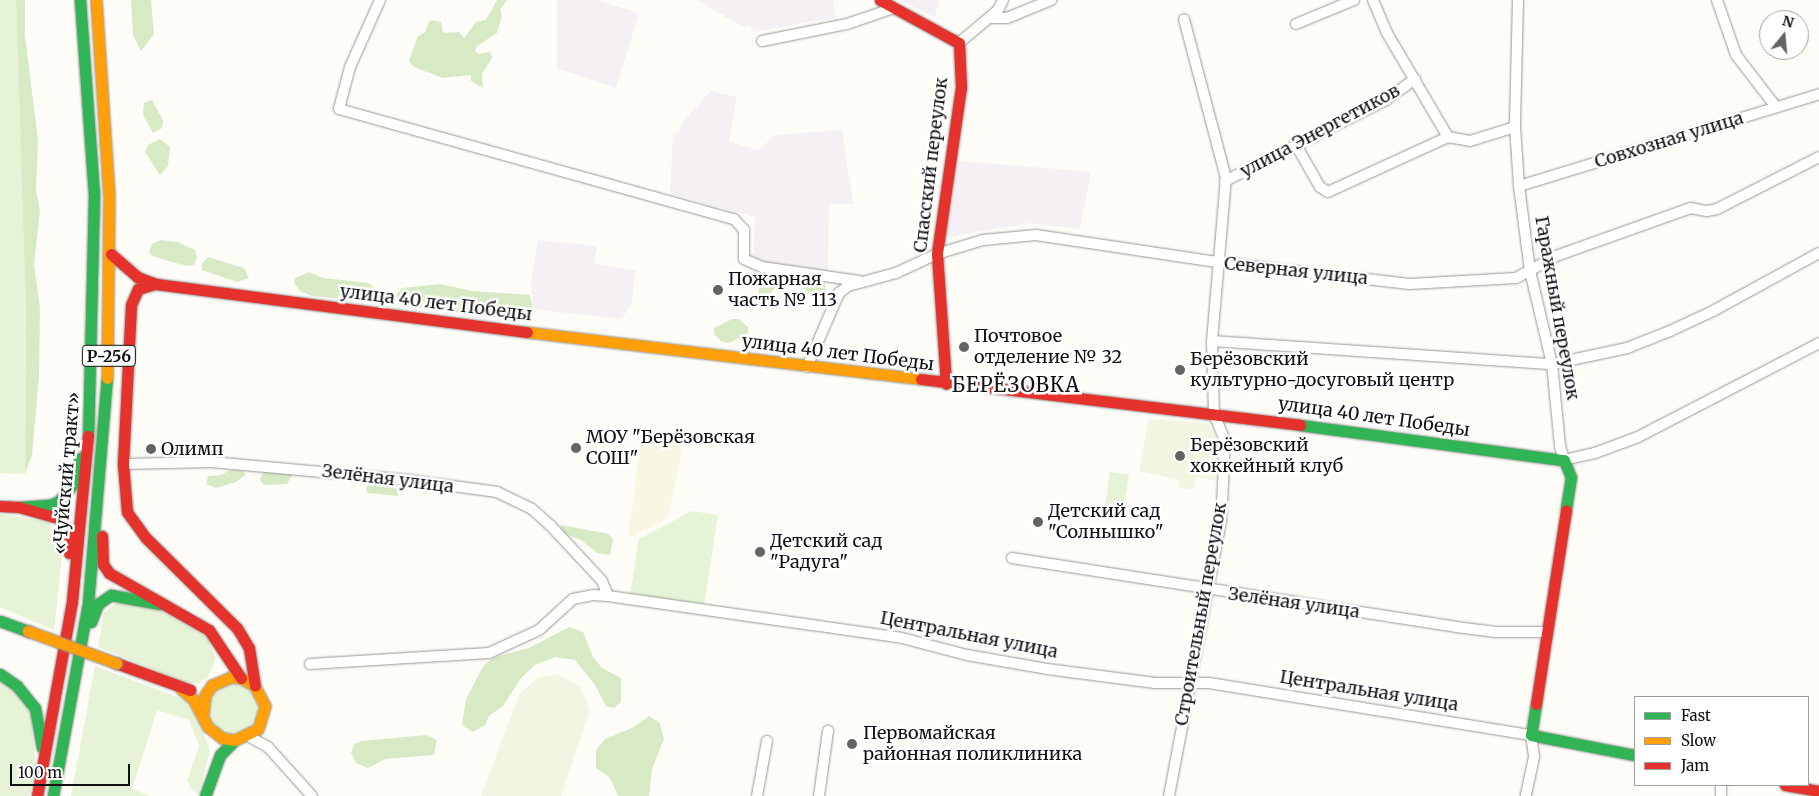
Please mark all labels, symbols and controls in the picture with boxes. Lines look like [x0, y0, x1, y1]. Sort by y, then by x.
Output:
north arrow [1759, 10, 1809, 60]
text: N [1780, 11, 1796, 32]
street label: Спасский переулок [910, 76, 952, 254]
street label: улица Энергетиков [1237, 80, 1403, 182]
street label: Совхозная улица [1592, 107, 1746, 173]
street label: Гаражный переулок [1530, 214, 1584, 402]
street label: Северная улица [1223, 253, 1369, 289]
place label: Пожарная часть № 113 [728, 269, 837, 312]
street label: улица 40 лет Победы [339, 280, 533, 326]
marker: Пожарная часть № 113 [712, 284, 724, 296]
place label: Почтовое отделение № 32 [974, 326, 1122, 368]
street label: улица 40 лет Победы [741, 330, 935, 376]
marker: Почтовое отделение № 32 [958, 341, 970, 353]
road number: Р-256 [82, 342, 136, 370]
place label: Берёзовский культурно-досуговый центр [1190, 349, 1454, 392]
marker: Берёзовский культурно-досуговый центр [1174, 364, 1186, 376]
district label: БЕРЁЗОВКА [950, 372, 1082, 396]
street label: «Чуйский тракт» [49, 391, 85, 555]
street label: улица 40 лет Победы [1277, 393, 1471, 441]
place label: МОУ "Берёзовская СОШ" [586, 427, 755, 469]
place label: Берёзовский хоккейный клуб [1190, 435, 1343, 478]
place label: Олимп [161, 438, 223, 460]
marker: МОУ "Берёзовская СОШ" [570, 442, 582, 454]
marker: Олимп [145, 443, 157, 455]
marker: Берёзовский хоккейный клуб [1174, 450, 1186, 462]
street label: Зелёная улица [321, 460, 455, 498]
place label: Детский сад "Солнышко" [1048, 501, 1164, 544]
street label: Строительный переулок [1171, 501, 1231, 727]
marker: Детский сад "Солнышко" [1032, 516, 1044, 528]
place label: Детский сад "Радуга" [770, 531, 883, 574]
marker: Детский сад "Радуга" [754, 546, 766, 558]
street label: Зелёная улица [1227, 583, 1361, 623]
street label: Центральная улица [878, 607, 1060, 663]
street label: Центральная улица [1278, 666, 1460, 716]
legend [1634, 696, 1809, 786]
text: Fast [1681, 706, 1711, 725]
place label: Первомайская районная поликлиника [863, 723, 1082, 766]
text: Slow [1681, 731, 1716, 750]
marker: Первомайская районная поликлиника [845, 737, 859, 751]
scale bar [12, 754, 132, 786]
text: Jam [1681, 756, 1709, 775]
text: 100 m [18, 763, 62, 782]

